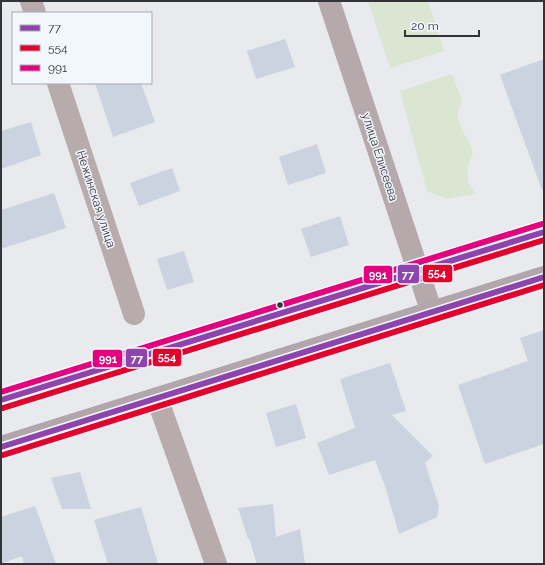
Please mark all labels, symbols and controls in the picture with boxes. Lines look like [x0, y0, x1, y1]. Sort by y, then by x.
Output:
legend [12, 12, 152, 84]
scale bar [405, 12, 479, 38]
text: 20 m [411, 19, 439, 33]
text: 77 [48, 21, 61, 35]
text: 554 [48, 41, 68, 55]
text: 991 [48, 61, 67, 75]
street label: улица Елисеева [359, 111, 401, 203]
street label: Нежинская улица [74, 149, 118, 249]
line badge: 77 [397, 264, 420, 284]
line badge: 554 [422, 264, 453, 283]
line badge: 991 [363, 265, 393, 284]
text: 554 [428, 267, 446, 280]
text: 77 [402, 268, 415, 281]
text: 991 [369, 269, 388, 282]
unlabelled marker [275, 300, 285, 310]
line badge: 77 [125, 348, 148, 368]
line badge: 554 [152, 348, 182, 367]
line badge: 991 [92, 349, 123, 368]
text: 554 [158, 351, 176, 364]
text: 77 [131, 352, 144, 365]
text: 991 [99, 353, 118, 366]

